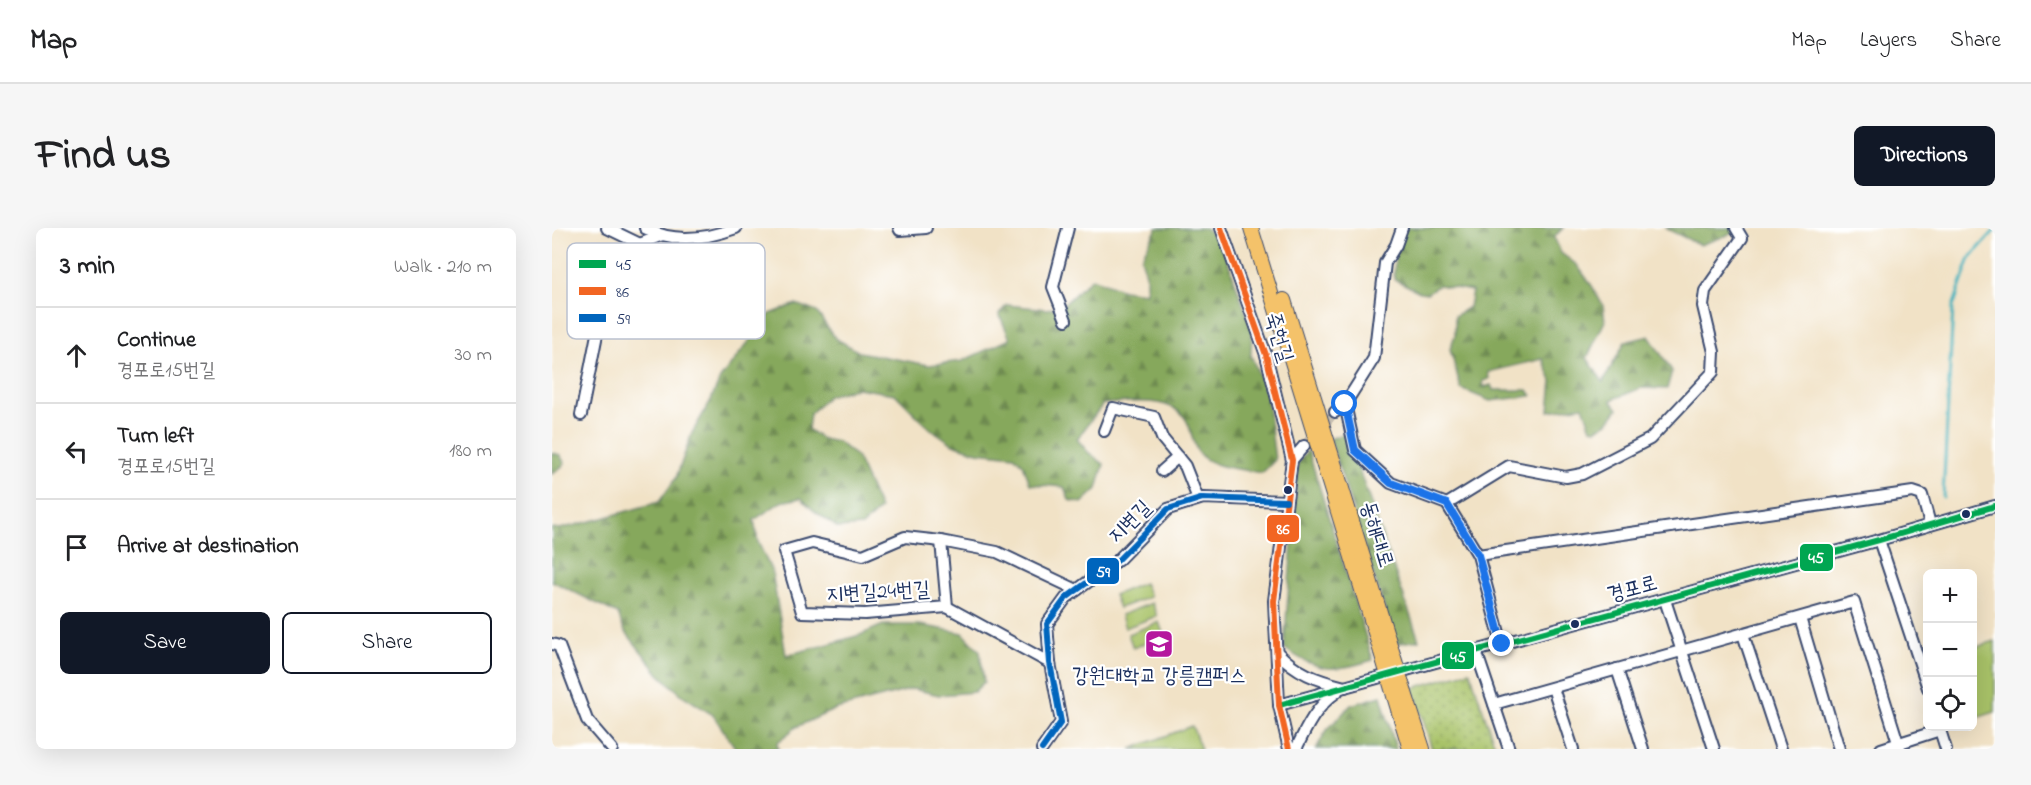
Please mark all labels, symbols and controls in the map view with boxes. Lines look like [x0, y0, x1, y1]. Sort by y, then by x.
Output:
text: Map [30, 21, 77, 62]
text: Map [1791, 26, 1827, 56]
text: Layers [1860, 26, 1917, 56]
text: Share [1950, 26, 2001, 56]
text: Find us [36, 126, 171, 187]
button: Directions [1854, 126, 1995, 186]
legend [567, 243, 765, 339]
text: 3 min [60, 248, 115, 286]
text: Walk · 210 m [394, 253, 492, 282]
text: 45 [616, 254, 632, 278]
text: 86 [616, 281, 629, 305]
text: 59 [616, 308, 630, 332]
street label: 죽헌길 [1256, 309, 1300, 366]
text: Continue [117, 325, 196, 357]
icon: ahead [60, 339, 93, 372]
text: 30 m [455, 341, 492, 370]
text: 경포로15번길 [117, 357, 215, 386]
route start [1331, 390, 1357, 416]
text: Turn left [117, 421, 194, 453]
icon: left [60, 435, 93, 468]
text: 180 m [449, 437, 492, 466]
text: 경포로15번길 [117, 453, 215, 482]
unlabelled marker [1282, 484, 1294, 496]
street label: 지변길 [1102, 494, 1159, 551]
street label: 동해대로 [1352, 498, 1400, 571]
unlabelled marker [1960, 508, 1972, 520]
line badge: 86 [1266, 514, 1300, 543]
text: 86 [1275, 518, 1290, 542]
icon: arrive [60, 531, 93, 564]
text: Arrive at destination [117, 531, 299, 563]
line badge: 45 [1799, 543, 1834, 572]
text: 45 [1807, 547, 1825, 571]
line badge: 59 [1086, 557, 1120, 585]
text: 59 [1096, 561, 1110, 585]
street label: 경포로 [1604, 569, 1661, 611]
map controls [1923, 569, 1977, 731]
button: + [1923, 569, 1977, 623]
street label: 지변길24번길 [826, 575, 931, 611]
button: Save [60, 612, 270, 674]
button: Share [282, 612, 492, 674]
unlabelled marker [1569, 618, 1581, 630]
button: − [1923, 623, 1977, 677]
school or university icon: 강원대학교 강릉캠퍼스 [1143, 628, 1175, 660]
route end [1488, 630, 1514, 656]
line badge: 45 [1441, 641, 1475, 670]
text: 45 [1449, 646, 1467, 670]
place label: 강원대학교 강릉캠퍼스 [1072, 662, 1246, 692]
button: locate [1923, 677, 1977, 731]

